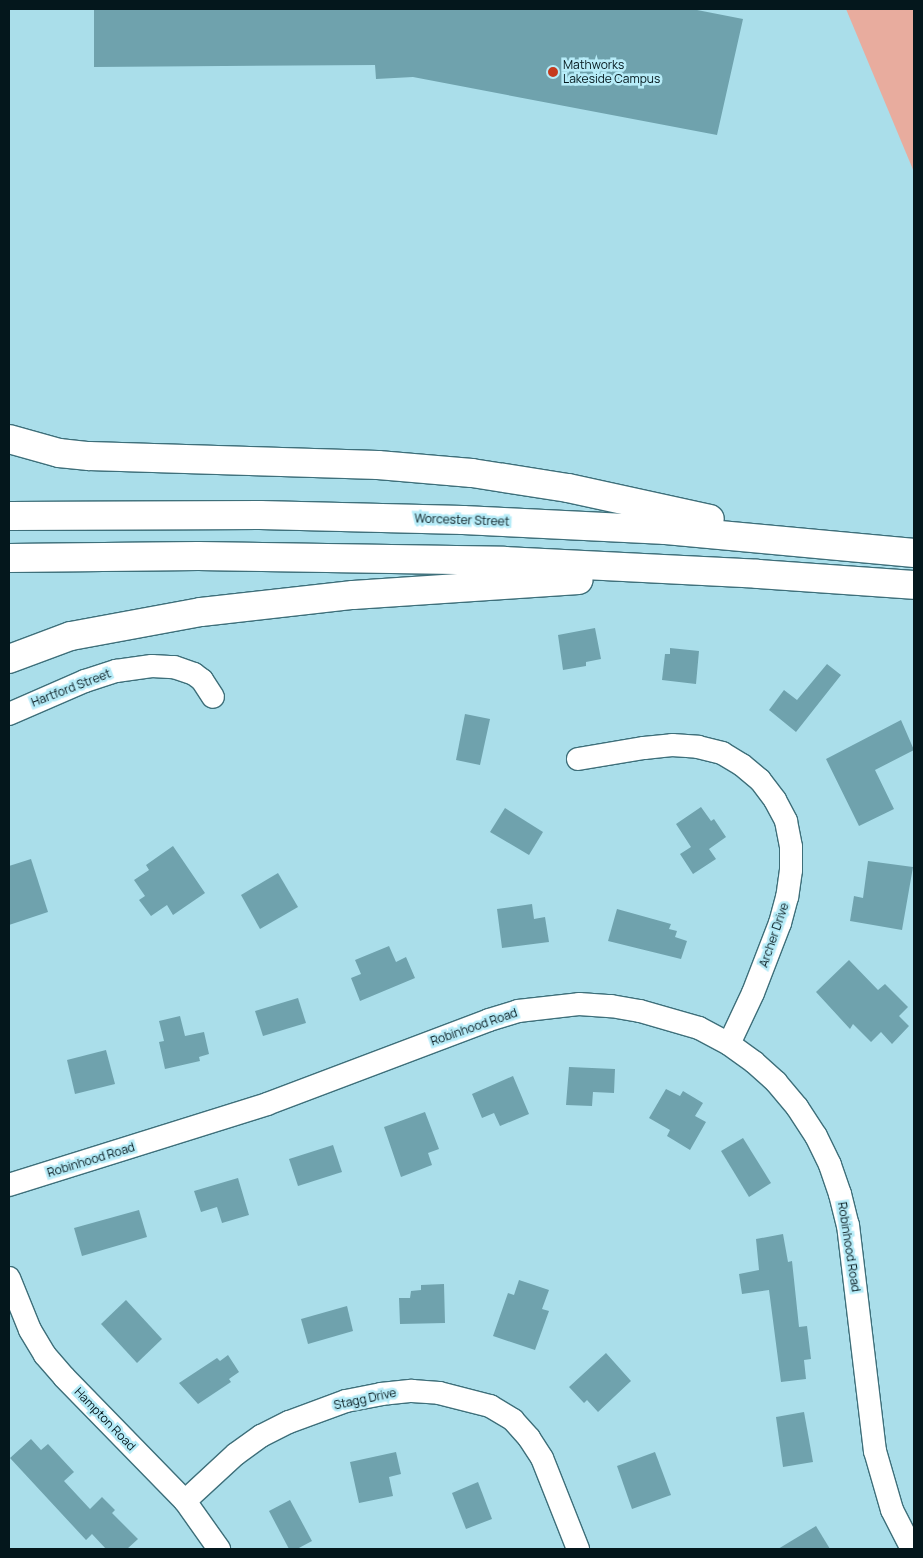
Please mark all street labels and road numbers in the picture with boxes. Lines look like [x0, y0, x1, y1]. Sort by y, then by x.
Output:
street label: Worcester Street [414, 511, 510, 529]
street label: Hartford Street [29, 666, 113, 710]
street label: Archer Drive [756, 901, 792, 969]
street label: Robinhood Road [429, 1005, 519, 1049]
street label: Robinhood Road [45, 1140, 137, 1180]
street label: Robinhood Road [835, 1201, 863, 1293]
street label: Hampton Road [71, 1385, 139, 1453]
street label: Stagg Drive [332, 1385, 398, 1413]

